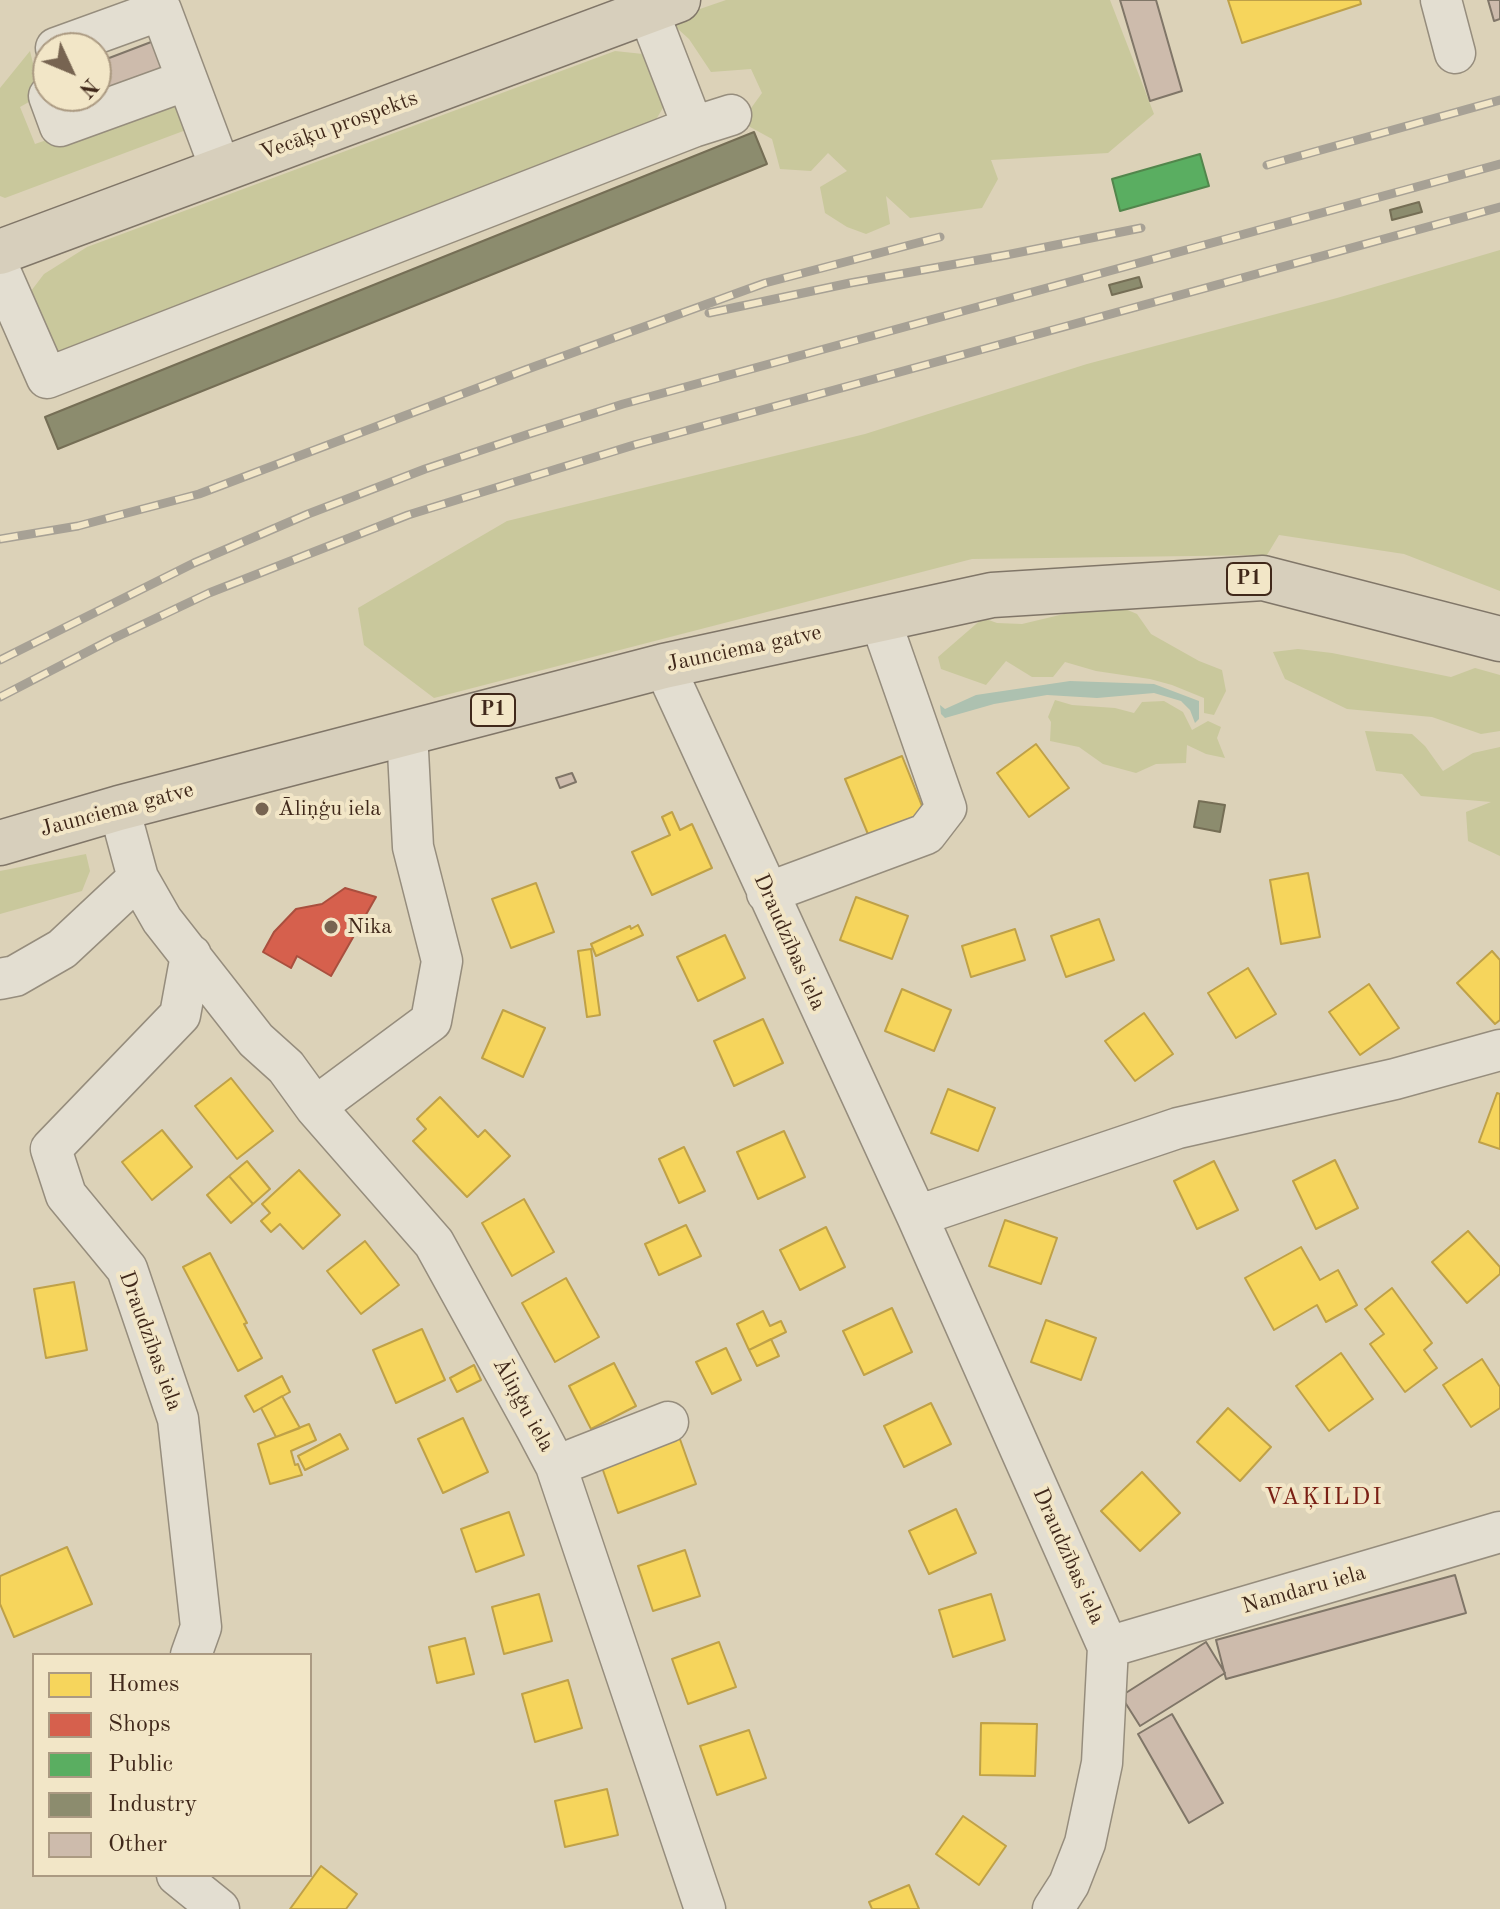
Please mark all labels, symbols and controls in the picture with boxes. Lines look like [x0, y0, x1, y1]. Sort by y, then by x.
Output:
north arrow [32, 32, 112, 112]
text: N [74, 74, 102, 101]
street label: Vecāķu prospekts [257, 85, 421, 167]
road number: P1 [1227, 563, 1271, 595]
street label: Jaunciema gatve [664, 620, 824, 678]
road number: P1 [471, 694, 515, 726]
street label: Jaunciema gatve [37, 777, 197, 843]
place label: Āliņģu iela [278, 796, 381, 822]
marker: Āliņģu iela [253, 800, 271, 818]
street label: Draudzības iela [747, 870, 831, 1014]
place label: Nika [347, 914, 392, 940]
marker: Nika [322, 918, 340, 936]
street label: Draudzības iela [113, 1268, 187, 1414]
street label: Āliņģu iela [486, 1353, 560, 1457]
street label: Draudzības iela [1026, 1484, 1110, 1628]
district label: VAĶILDI [1264, 1484, 1384, 1512]
street label: Namdaru iela [1239, 1560, 1369, 1620]
legend [32, 1653, 312, 1877]
text: Homes [108, 1673, 179, 1697]
text: Shops [108, 1713, 171, 1737]
text: Public [108, 1753, 173, 1777]
text: Industry [108, 1793, 197, 1817]
text: Other [108, 1833, 167, 1857]

